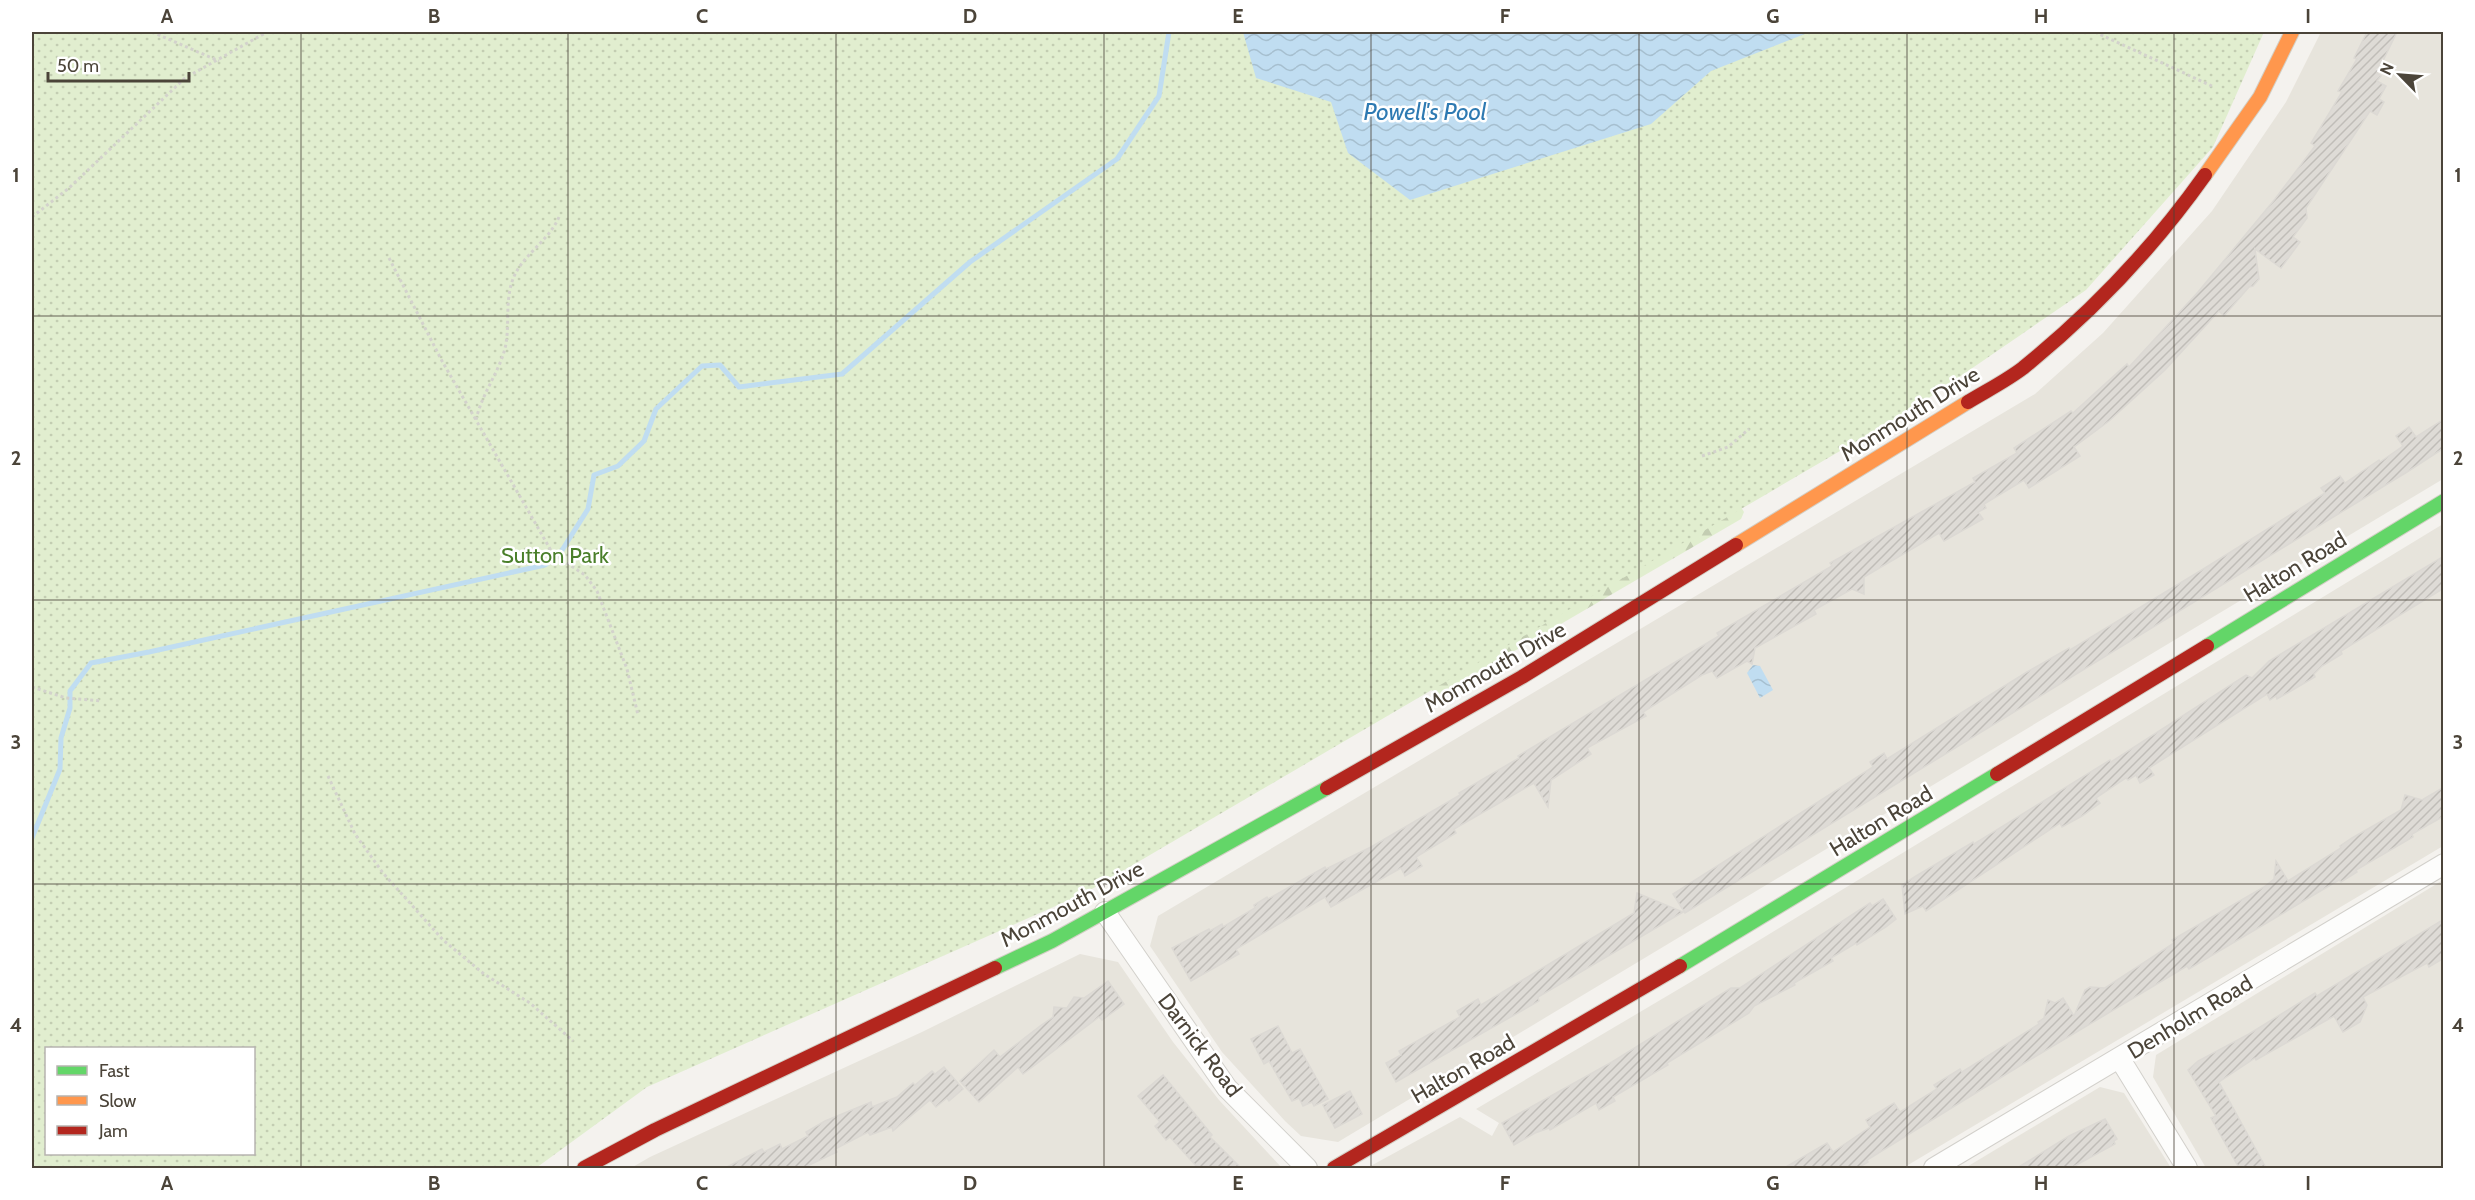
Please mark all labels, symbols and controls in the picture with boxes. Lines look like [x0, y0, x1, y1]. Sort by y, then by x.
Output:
text: A [161, 4, 174, 28]
text: B [428, 4, 440, 28]
text: C [696, 4, 708, 28]
text: D [963, 4, 977, 28]
text: E [1232, 4, 1244, 28]
text: F [1500, 4, 1511, 28]
text: G [1766, 4, 1780, 28]
text: H [2034, 4, 2048, 28]
text: I [2305, 4, 2311, 28]
scale bar [48, 45, 189, 83]
north arrow [2370, 45, 2430, 105]
text: 50 m [57, 55, 99, 77]
text: N [2376, 60, 2398, 78]
water label: Powell's Pool [1363, 97, 1487, 126]
text: 1 [12, 163, 20, 187]
text: 1 [2454, 163, 2462, 187]
street label: Monmouth Drive [1836, 361, 1984, 467]
text: 2 [11, 446, 21, 470]
text: 2 [2453, 446, 2463, 470]
street label: Halton Road [2239, 526, 2351, 608]
park label: Sutton Park [501, 542, 609, 569]
street label: Monmouth Drive [1420, 616, 1570, 718]
text: 3 [11, 730, 21, 754]
text: 3 [2453, 730, 2463, 754]
street label: Halton Road [1825, 780, 1937, 862]
street label: Monmouth Drive [996, 855, 1148, 953]
street label: Denholm Road [2123, 969, 2257, 1065]
street label: Darnick Road [1152, 988, 1248, 1102]
text: 4 [10, 1013, 22, 1037]
text: 4 [2452, 1013, 2464, 1037]
street label: Halton Road [1406, 1028, 1520, 1110]
legend [45, 1047, 255, 1155]
text: Fast [99, 1060, 130, 1082]
text: Slow [99, 1090, 136, 1112]
text: Jam [98, 1120, 128, 1142]
text: A [161, 1171, 174, 1195]
text: B [428, 1171, 440, 1195]
text: C [696, 1171, 708, 1195]
text: D [963, 1171, 977, 1195]
text: E [1232, 1171, 1244, 1195]
text: F [1500, 1171, 1511, 1195]
text: G [1766, 1171, 1780, 1195]
text: H [2034, 1171, 2048, 1195]
text: I [2305, 1171, 2311, 1195]

